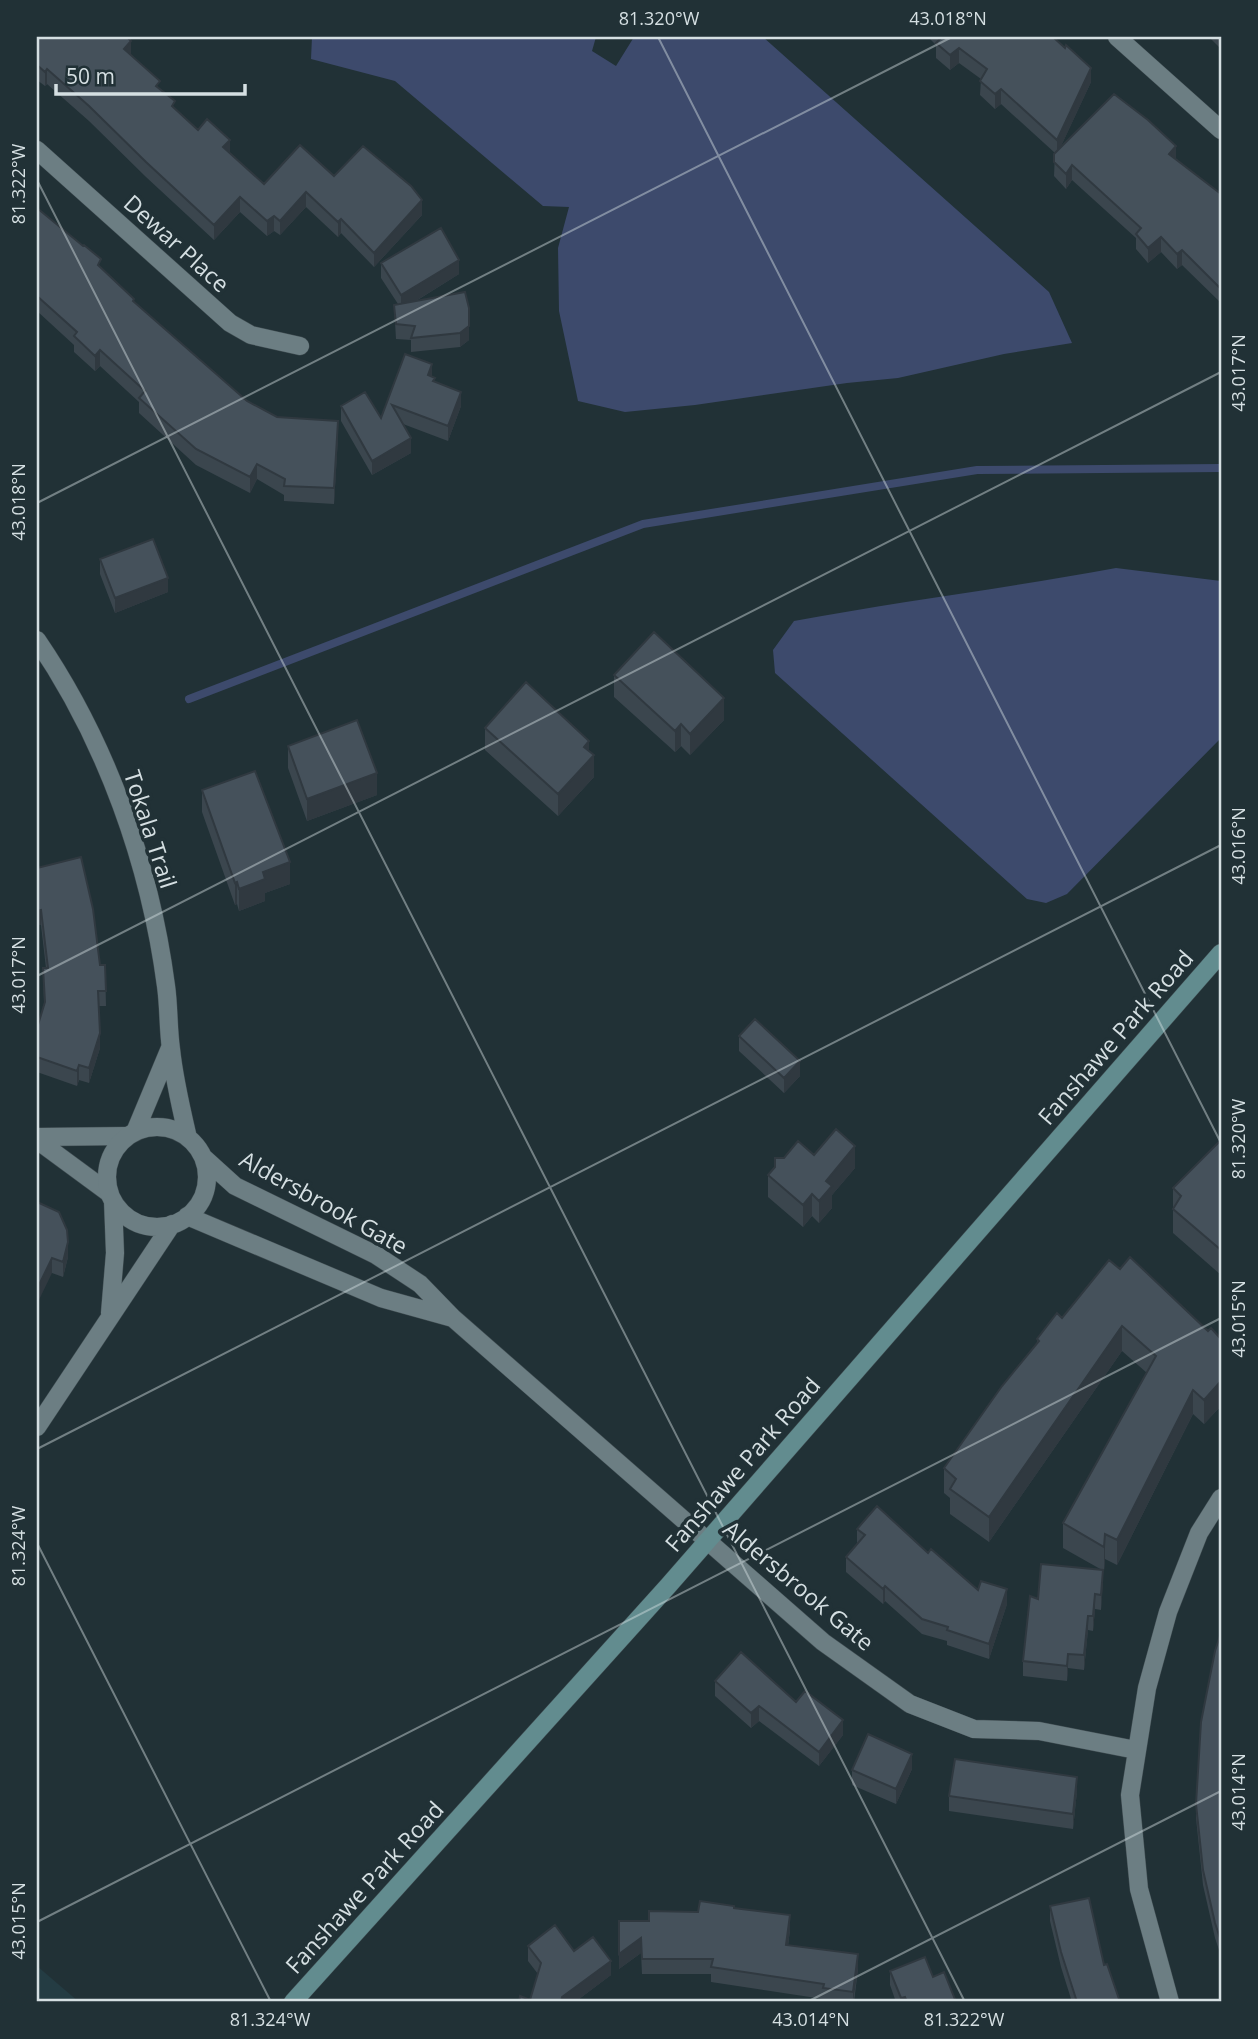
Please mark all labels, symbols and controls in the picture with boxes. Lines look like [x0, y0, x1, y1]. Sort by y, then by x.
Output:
text: 81.320°W [619, 6, 700, 30]
text: 43.018°N [909, 6, 987, 30]
scale bar [56, 52, 245, 96]
text: 50 m [66, 62, 115, 90]
text: 81.322°W [6, 143, 30, 224]
street label: Dewar Place [117, 187, 237, 299]
text: 43.017°N [1226, 334, 1250, 412]
text: 43.018°N [6, 463, 30, 541]
street label: Tokala Trail [117, 766, 185, 892]
text: 43.016°N [1226, 807, 1250, 885]
text: 43.017°N [6, 936, 30, 1014]
street label: Fanshawe Park Road [1030, 943, 1200, 1131]
text: 81.320°W [1226, 1098, 1250, 1179]
street label: Aldersbrook Gate [234, 1143, 414, 1261]
text: 43.015°N [1226, 1280, 1250, 1358]
street label: Fanshawe Park Road [657, 1370, 827, 1558]
text: 81.324°W [6, 1505, 30, 1586]
street label: Aldersbrook Gate [717, 1512, 881, 1658]
text: 43.014°N [1226, 1753, 1250, 1831]
street label: Fanshawe Park Road [278, 1794, 450, 1980]
text: 43.015°N [6, 1882, 30, 1960]
text: 81.324°W [230, 2007, 311, 2031]
text: 43.014°N [772, 2007, 850, 2031]
text: 81.322°W [924, 2007, 1005, 2031]

